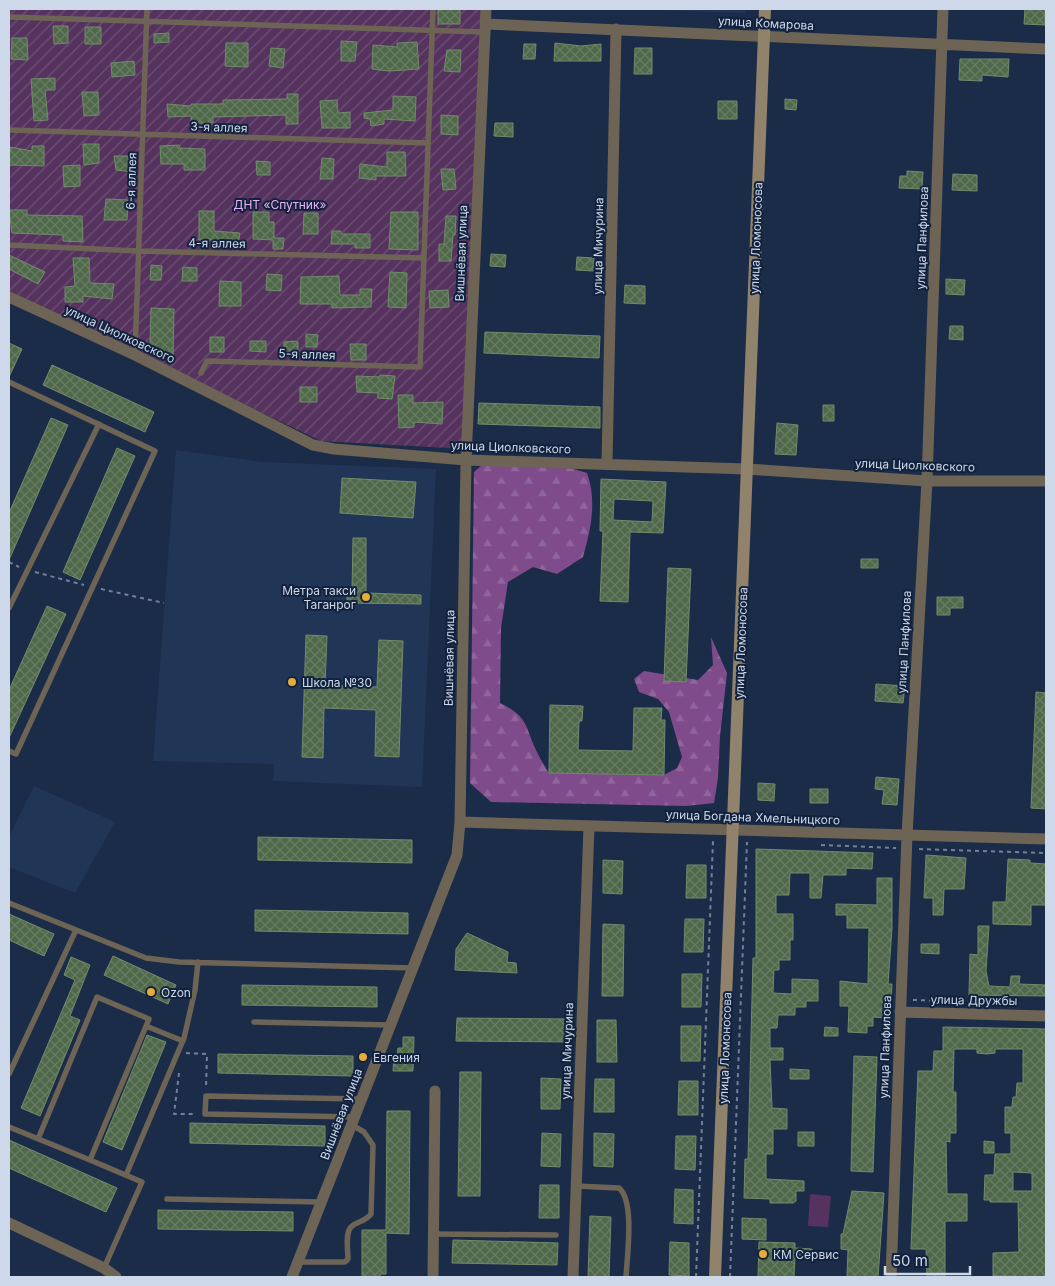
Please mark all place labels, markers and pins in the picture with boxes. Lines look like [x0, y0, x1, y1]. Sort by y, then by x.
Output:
place label: Метра такси Таганрог [282, 583, 356, 612]
marker: Метра такси Таганрог [360, 591, 372, 603]
place label: Школа №30 [302, 675, 372, 690]
marker: Школа №30 [286, 676, 298, 688]
place label: Ozon [161, 985, 191, 1000]
marker: Ozon [145, 986, 157, 998]
place label: Евгения [373, 1050, 420, 1065]
marker: Евгения [357, 1051, 369, 1063]
place label: КМ Сервис [773, 1247, 839, 1262]
marker: КМ Сервис [757, 1248, 769, 1260]

